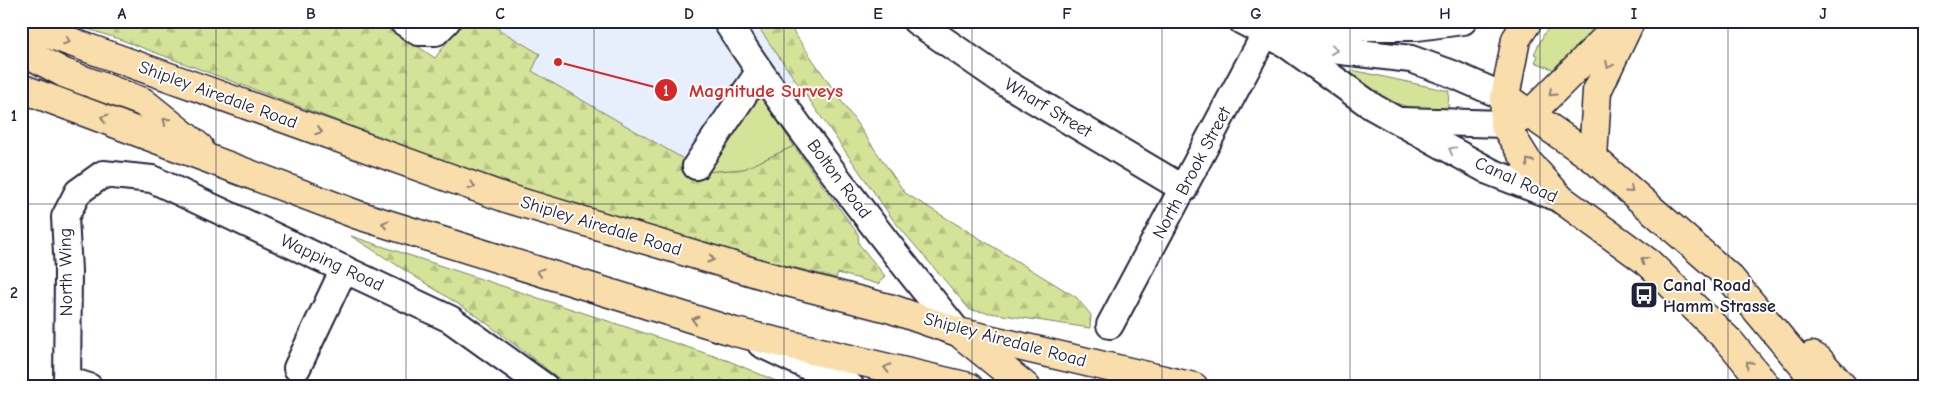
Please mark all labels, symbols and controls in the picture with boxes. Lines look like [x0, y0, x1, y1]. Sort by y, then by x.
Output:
text: A [118, 5, 127, 23]
text: B [306, 5, 316, 23]
text: C [495, 5, 505, 23]
text: D [684, 5, 694, 23]
text: E [873, 5, 883, 23]
text: F [1062, 5, 1072, 23]
text: G [1250, 5, 1262, 23]
text: H [1439, 5, 1451, 23]
text: I [1631, 5, 1637, 23]
text: J [1819, 5, 1827, 23]
one-way arrow [62, 35, 71, 45]
one-way arrow [1331, 44, 1339, 55]
street label: Shipley Airedale Road [136, 57, 300, 133]
one-way arrow [1605, 60, 1616, 69]
callout: Magnitude Surveys [653, 73, 853, 107]
street label: Wharf Street [1001, 74, 1096, 143]
text: Magnitude Surveys [689, 80, 843, 102]
text: 1 [663, 82, 669, 100]
one-way arrow [1548, 87, 1557, 96]
street label: North Brook Street [1148, 103, 1236, 242]
text: 1 [11, 107, 17, 125]
one-way arrow [100, 114, 109, 125]
one-way arrow [163, 118, 172, 126]
one-way arrow [314, 125, 322, 135]
street label: Bolton Road [802, 135, 876, 223]
one-way arrow [1449, 147, 1458, 157]
street label: Canal Road [1471, 152, 1561, 208]
one-way arrow [1526, 159, 1534, 168]
one-way arrow [467, 180, 476, 190]
one-way arrow [1624, 185, 1633, 194]
street label: Shipley Airedale Road [518, 192, 684, 260]
one-way arrow [381, 219, 390, 229]
street label: North Wing [55, 228, 77, 316]
street label: Wapping Road [277, 230, 387, 296]
one-way arrow [706, 254, 714, 264]
one-way arrow [1641, 257, 1650, 265]
one-way arrow [537, 268, 545, 278]
place label: Canal Road Hamm Strasse [1663, 275, 1776, 317]
bus stop icon: Canal Road Hamm Strasse [1629, 280, 1659, 310]
text: 2 [10, 284, 18, 302]
street label: Shipley Airedale Road [921, 308, 1089, 372]
one-way arrow [692, 316, 700, 326]
one-way arrow [1745, 361, 1754, 370]
one-way arrow [883, 363, 892, 374]

